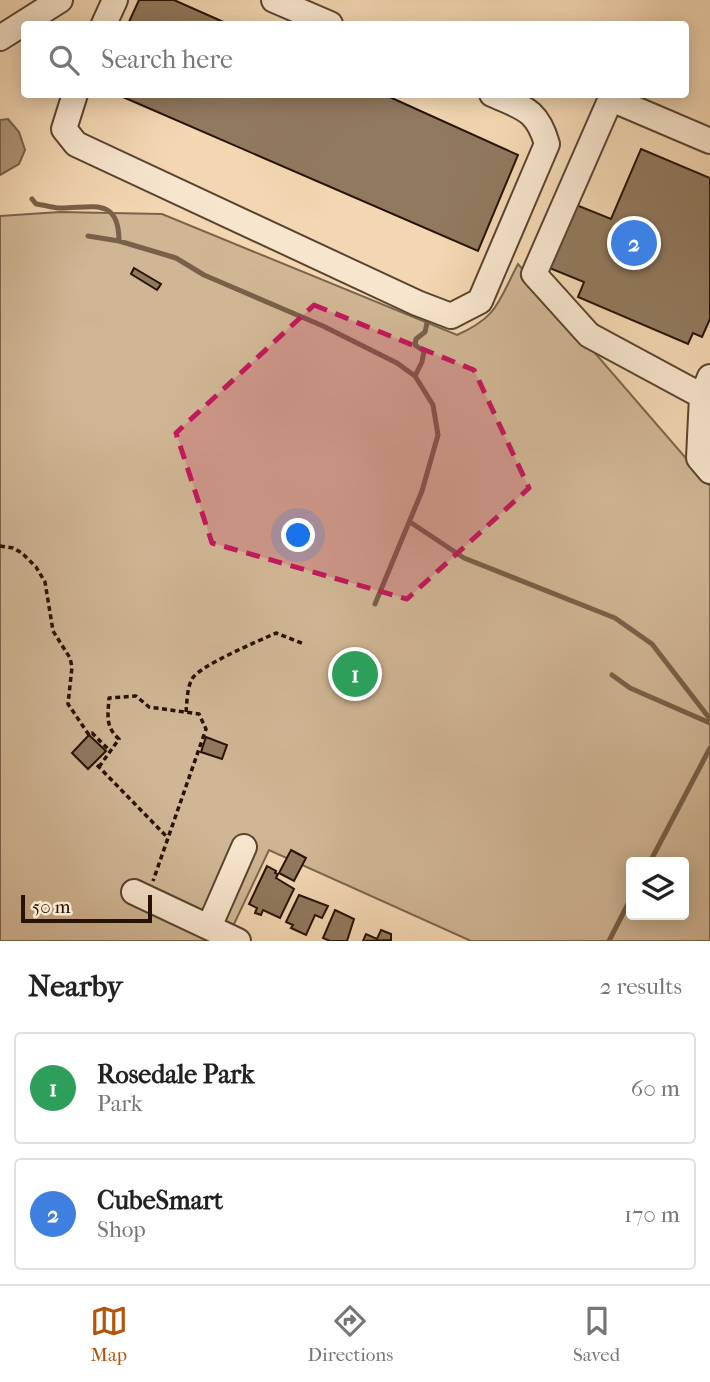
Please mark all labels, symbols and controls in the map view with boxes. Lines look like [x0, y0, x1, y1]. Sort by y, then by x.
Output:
search box [21, 21, 689, 98]
icon: search [45, 41, 83, 79]
text: Search here [101, 44, 233, 75]
pin: 2 [611, 217, 657, 269]
your location [281, 518, 315, 552]
pin: 1 [332, 648, 378, 700]
map controls [626, 857, 689, 920]
button: layers [626, 857, 689, 920]
scale bar [21, 892, 152, 924]
text: 50 m [32, 896, 71, 918]
text: Nearby [28, 969, 123, 1004]
text: 2 results [600, 973, 682, 1000]
text: Rosedale Park [97, 1059, 254, 1090]
text: 1 [49, 1075, 57, 1102]
text: 60 m [631, 1075, 680, 1102]
text: Park [97, 1090, 143, 1117]
text: CubeSmart [97, 1185, 223, 1216]
text: 2 [47, 1201, 59, 1228]
text: 170 m [624, 1201, 680, 1228]
text: Shop [97, 1216, 146, 1243]
tab: Map [90, 1302, 128, 1366]
tab: Directions [308, 1302, 393, 1366]
tab: Saved [573, 1302, 620, 1366]

